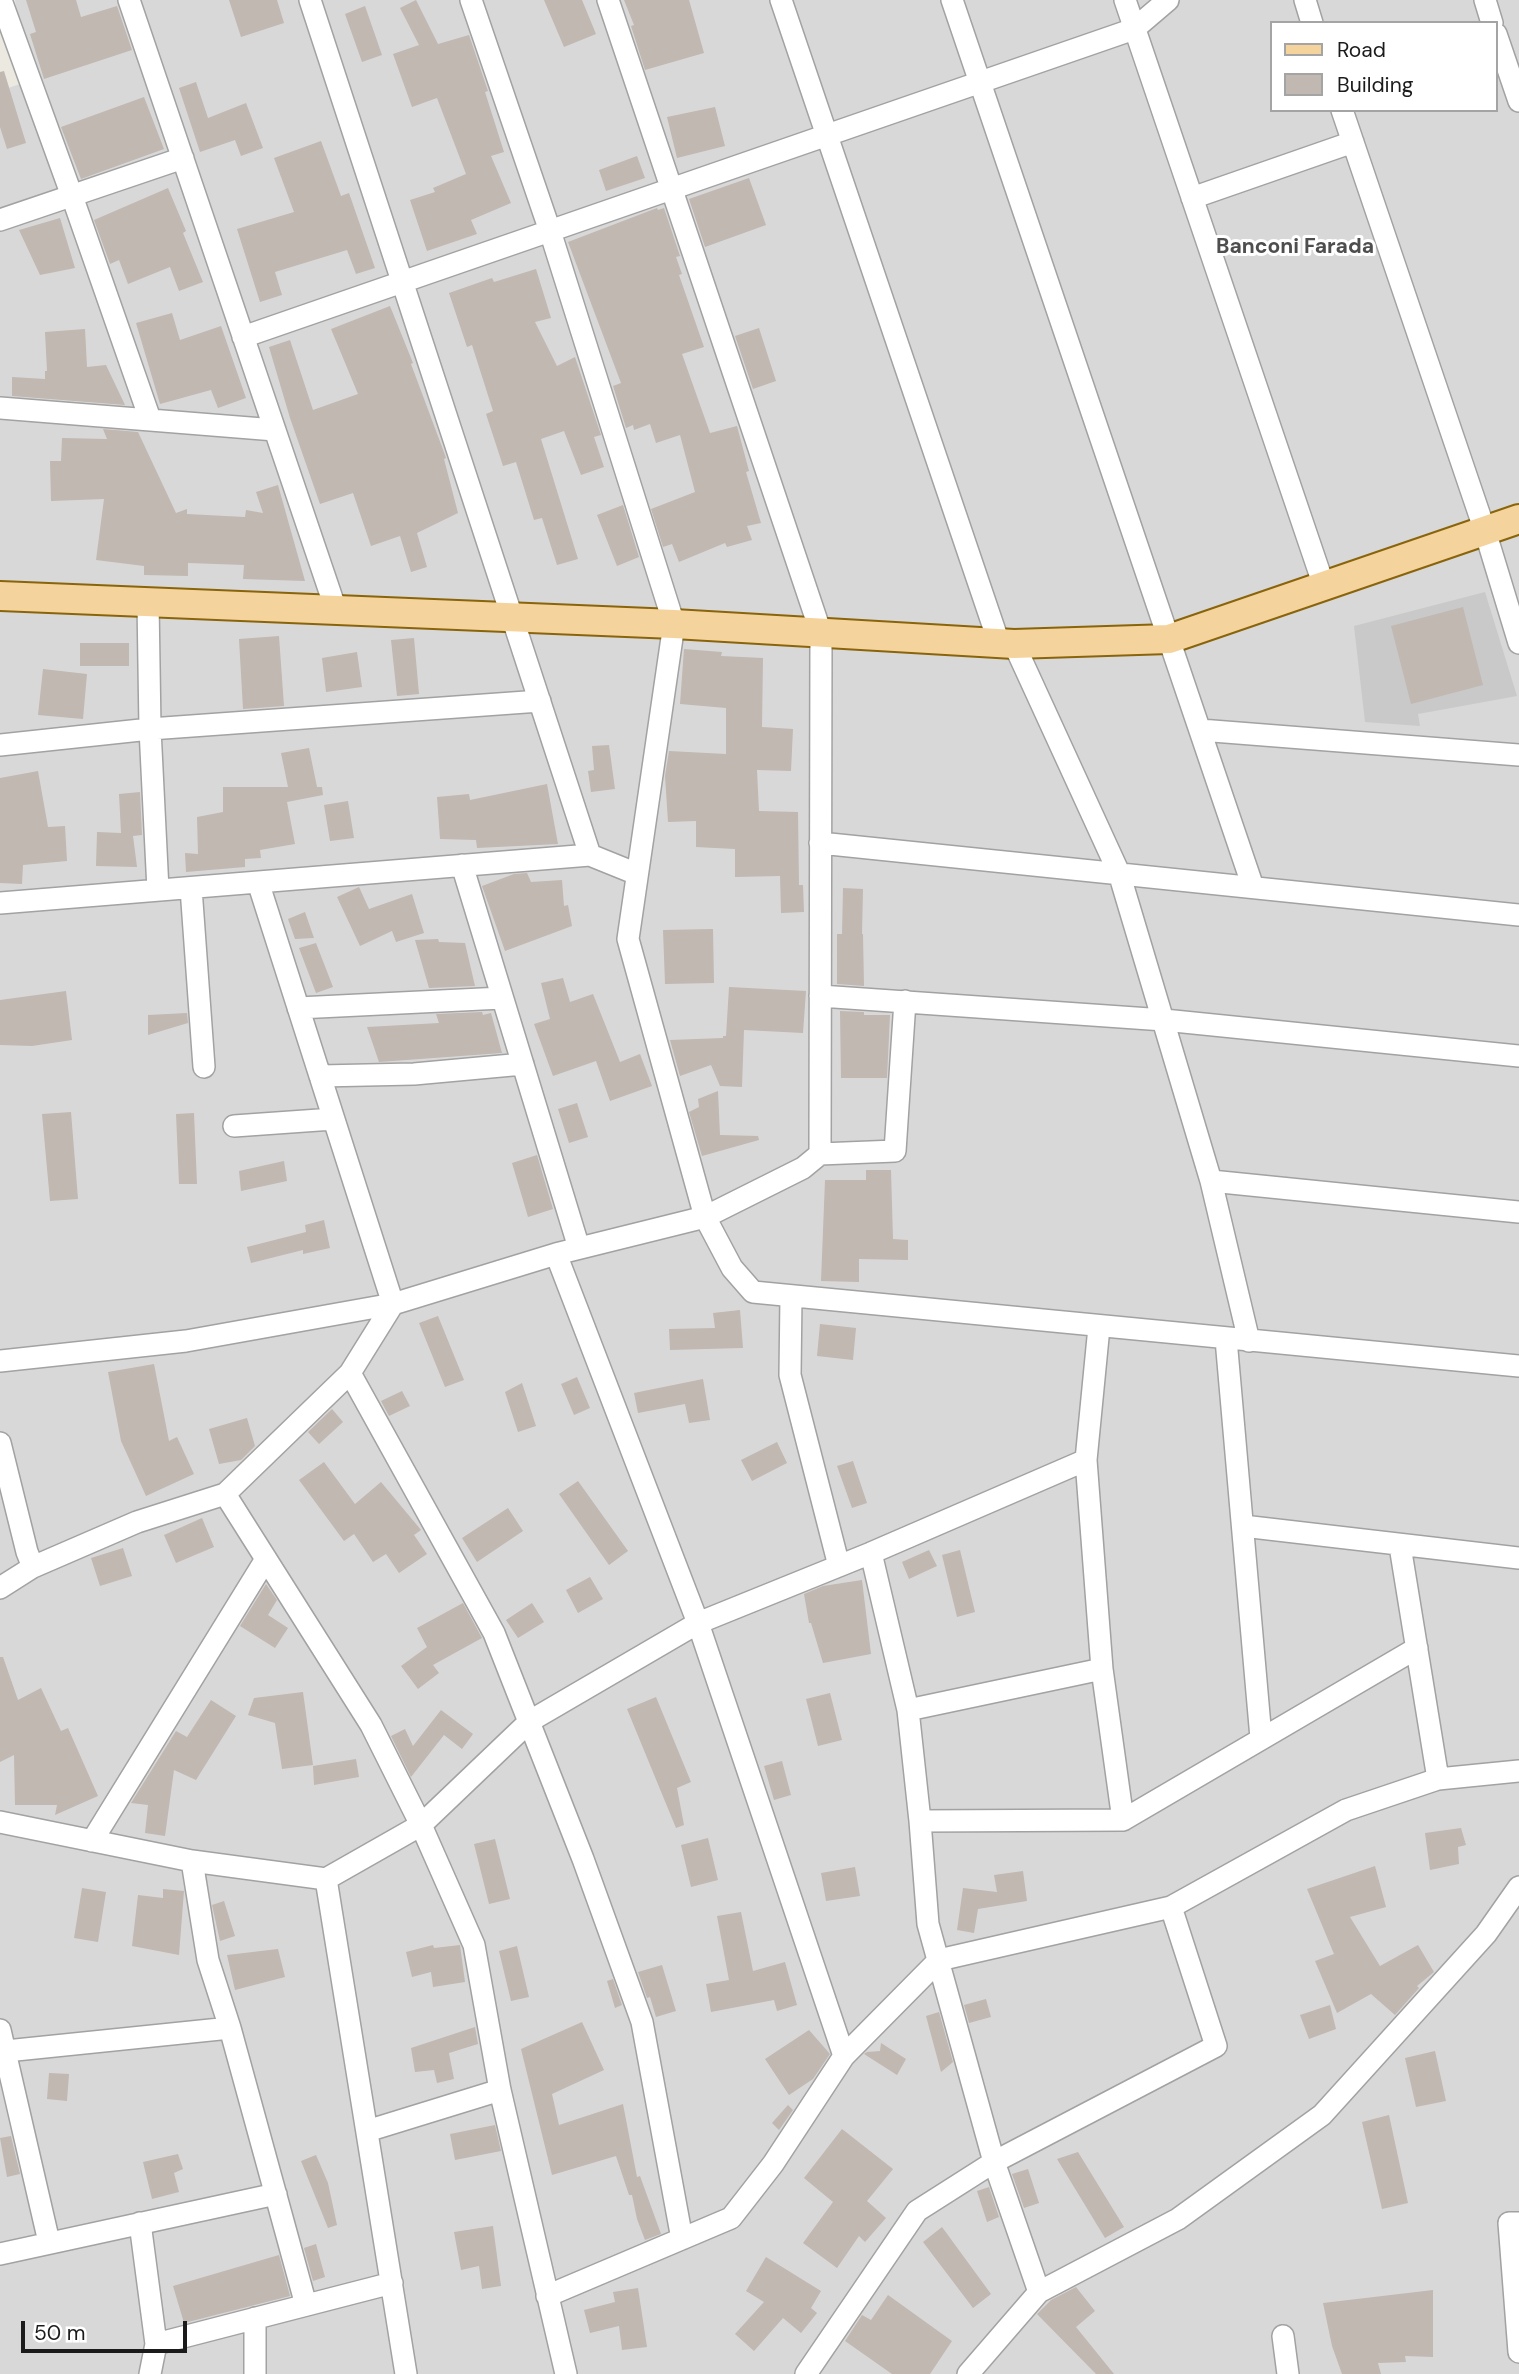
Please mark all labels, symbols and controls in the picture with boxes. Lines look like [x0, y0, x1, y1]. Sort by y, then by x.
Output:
legend [1270, 21, 1498, 112]
text: Road [1337, 36, 1386, 64]
text: Building [1337, 71, 1413, 99]
district label: Banconi Farada [1216, 234, 1374, 260]
scale bar [24, 2308, 191, 2352]
text: 50 m [34, 2319, 85, 2347]

